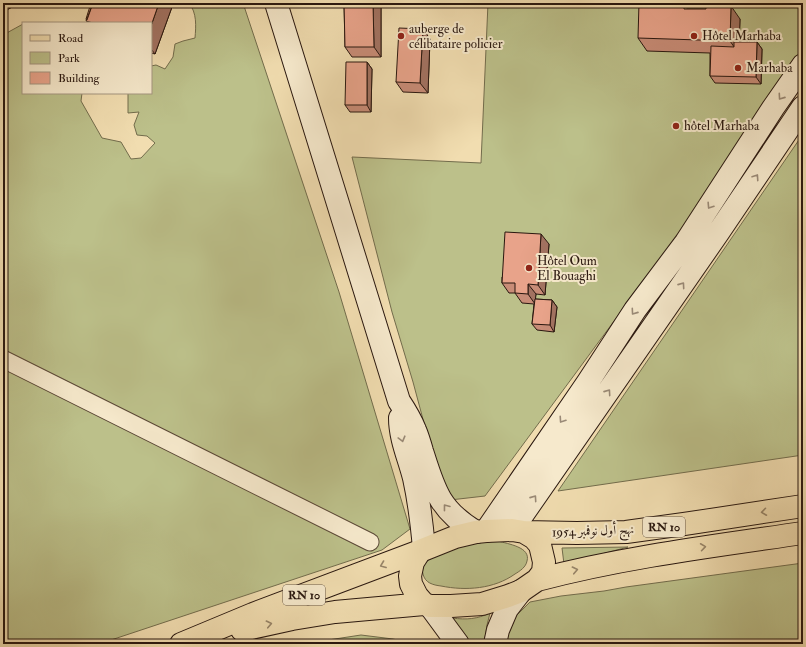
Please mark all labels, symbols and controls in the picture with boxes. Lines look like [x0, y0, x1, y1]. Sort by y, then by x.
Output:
place label: auberge de célibataire policier [409, 21, 503, 53]
legend [22, 22, 152, 94]
place label: Hôtel Marhaba [702, 28, 782, 44]
text: Road [58, 31, 83, 46]
marker: auberge de célibataire policier [396, 31, 406, 41]
marker: Hôtel Marhaba [689, 31, 699, 41]
text: Park [58, 51, 80, 66]
place label: Marhaba [746, 60, 793, 76]
marker: Marhaba [733, 63, 743, 73]
text: Building [58, 71, 101, 86]
one-way arrow [778, 93, 786, 100]
place label: hôtel Marhaba [684, 118, 760, 134]
marker: hôtel Marhaba [671, 121, 681, 131]
one-way arrow [751, 175, 758, 182]
one-way arrow [707, 202, 715, 209]
place label: Hôtel Oum El Bouaghi [537, 253, 597, 284]
marker: Hôtel Oum El Bouaghi [524, 263, 534, 273]
one-way arrow [677, 282, 684, 289]
one-way arrow [632, 307, 639, 314]
one-way arrow [603, 389, 610, 396]
one-way arrow [559, 416, 567, 423]
one-way arrow [398, 436, 406, 443]
one-way arrow [529, 496, 536, 503]
one-way arrow [444, 505, 451, 512]
one-way arrow [761, 507, 768, 516]
road number: RN 10 [643, 517, 685, 537]
street label: نهج أول نوفمبر 1954 [552, 521, 635, 543]
one-way arrow [700, 543, 706, 552]
one-way arrow [380, 560, 387, 568]
one-way arrow [572, 567, 578, 575]
road number: RN 10 [283, 585, 325, 605]
one-way arrow [266, 621, 272, 629]

